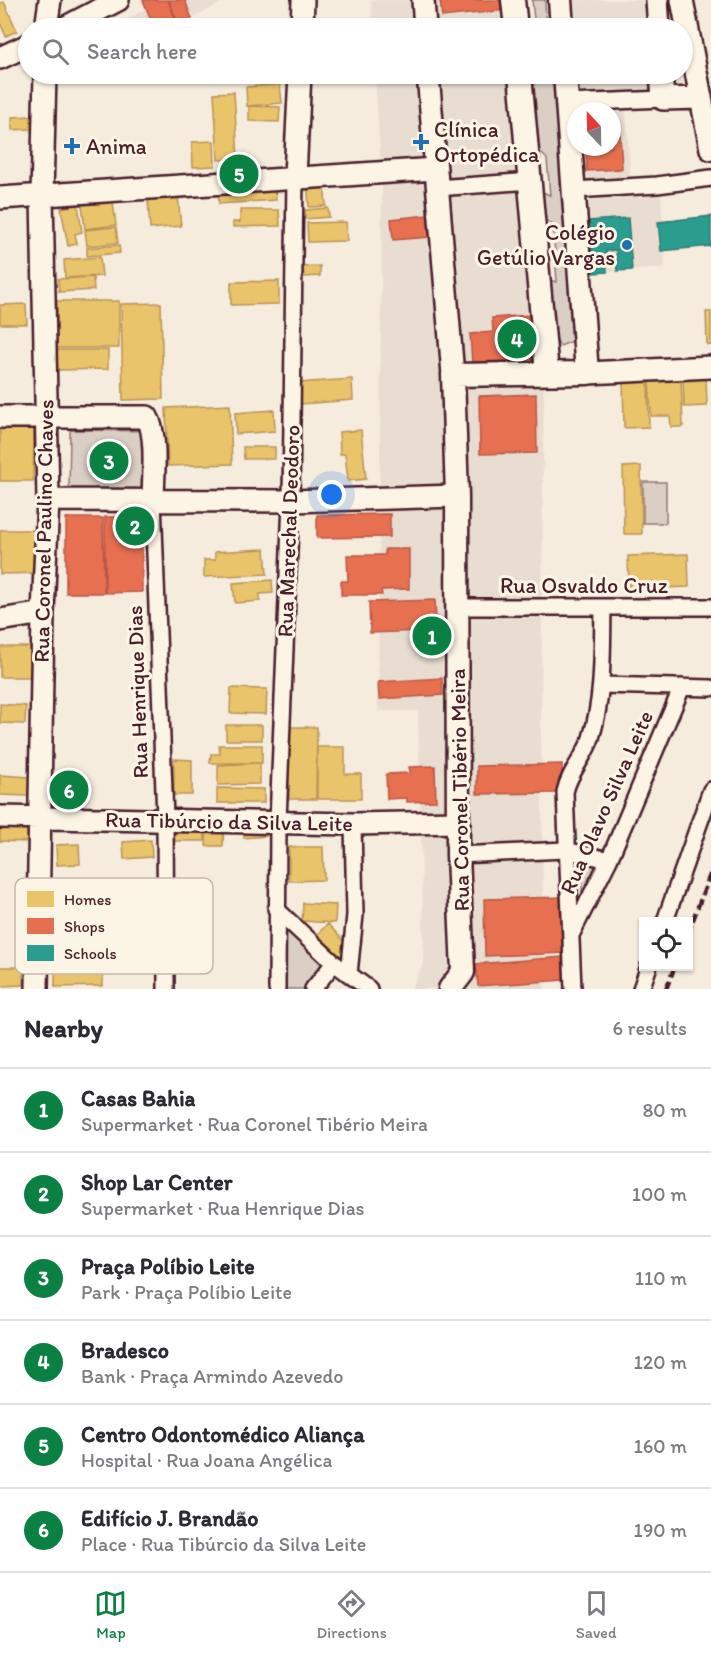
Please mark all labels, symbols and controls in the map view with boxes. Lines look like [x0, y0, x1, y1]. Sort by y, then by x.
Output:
search box [18, 18, 693, 84]
icon: search [39, 35, 72, 68]
text: Search here [87, 38, 197, 65]
north arrow [567, 102, 621, 156]
place label: Clínica Ortopédica [434, 116, 540, 168]
place label: Anima [86, 133, 147, 160]
marker: Clínica Ortopédica [412, 133, 430, 151]
marker: Anima [63, 137, 81, 155]
pin: 5 [220, 152, 258, 196]
place label: Colégio Getúlio Vargas [477, 219, 615, 271]
marker: Colégio Getúlio Vargas [620, 238, 634, 252]
pin: 4 [498, 316, 536, 362]
street label: Rua Coronel Paulino Chaves [28, 399, 59, 663]
street label: Rua Marechal Deodoro [271, 424, 306, 638]
pin: 3 [90, 438, 128, 484]
your location [317, 480, 346, 509]
pin: 2 [116, 504, 154, 548]
street label: Rua Osvaldo Cruz [500, 572, 668, 599]
street label: Rua Henrique Dias [121, 605, 154, 779]
pin: 1 [412, 614, 452, 658]
street label: Rua Coronel Tibério Meira [444, 668, 475, 912]
street label: Rua Olavo Silva Leite [554, 706, 659, 898]
pin: 6 [50, 768, 88, 812]
street label: Rua Tibúrcio da Silva Leite [105, 806, 353, 837]
legend [15, 878, 213, 974]
text: Homes [64, 890, 111, 909]
text: Shops [64, 917, 105, 936]
map controls [639, 917, 693, 971]
button: locate [639, 917, 693, 971]
text: Schools [64, 944, 117, 963]
text: Nearby [24, 1012, 103, 1044]
text: 6 results [613, 1016, 687, 1040]
text: Casas Bahia [81, 1085, 195, 1112]
text: 1 [39, 1098, 48, 1122]
text: 80 m [642, 1098, 687, 1122]
text: Supermarket · Rua Coronel Tibério Meira [81, 1112, 428, 1136]
text: Shop Lar Center [81, 1169, 233, 1196]
text: 2 [38, 1182, 49, 1206]
text: 100 m [632, 1182, 687, 1206]
text: Supermarket · Rua Henrique Dias [81, 1196, 364, 1220]
text: Praça Políbio Leite [81, 1253, 255, 1280]
text: 3 [38, 1266, 49, 1290]
text: 110 m [635, 1266, 687, 1290]
text: Park · Praça Políbio Leite [81, 1280, 292, 1304]
text: Bradesco [81, 1337, 169, 1364]
text: 4 [37, 1350, 50, 1374]
text: 120 m [634, 1350, 687, 1374]
text: Bank · Praça Armindo Azevedo [81, 1364, 344, 1388]
text: Centro Odontomédico Aliança [81, 1421, 365, 1448]
text: 5 [38, 1434, 49, 1458]
text: 160 m [634, 1434, 687, 1458]
text: Hospital · Rua Joana Angélica [81, 1448, 332, 1472]
text: Edifício J. Brandão [81, 1505, 259, 1532]
text: 6 [38, 1518, 49, 1542]
text: 190 m [634, 1518, 687, 1542]
text: Place · Rua Tibúrcio da Silva Leite [81, 1532, 366, 1556]
tab: Map [94, 1587, 127, 1642]
tab: Directions [316, 1587, 387, 1642]
tab: Saved [576, 1587, 617, 1642]

